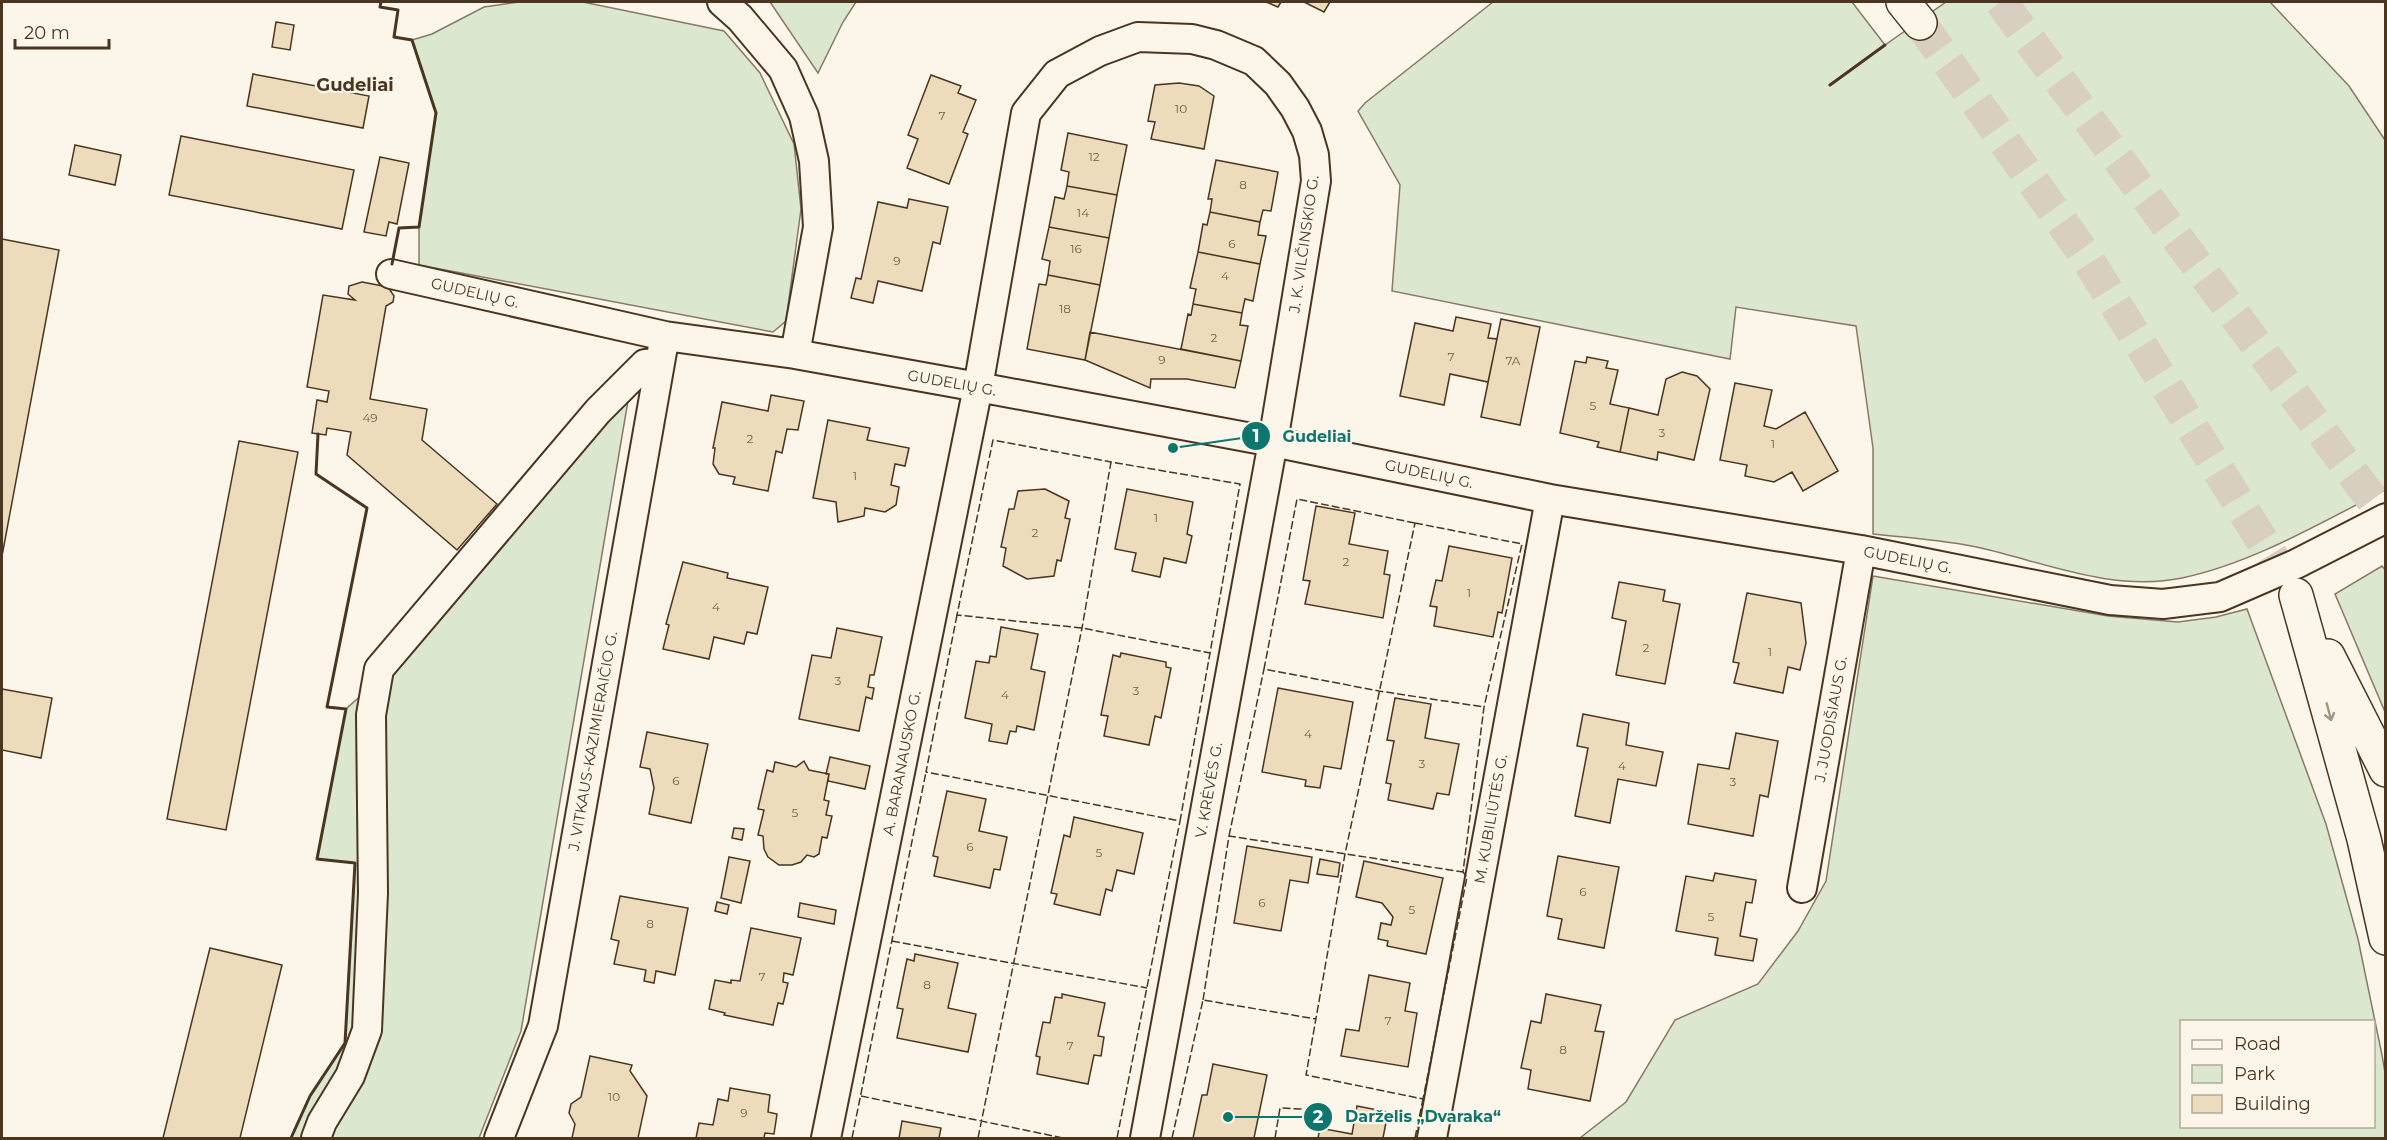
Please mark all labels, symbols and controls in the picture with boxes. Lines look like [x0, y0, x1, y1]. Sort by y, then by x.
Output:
scale bar [15, 12, 110, 50]
text: 20 m [24, 22, 70, 44]
district label: Gudeliai [316, 74, 394, 96]
house number: 10 [1175, 101, 1187, 116]
house number: 7 [938, 108, 946, 123]
house number: 12 [1088, 149, 1100, 164]
street label: J. K. VILČINSKIO G. [1284, 174, 1323, 315]
house number: 8 [1239, 177, 1247, 192]
house number: 14 [1077, 205, 1089, 220]
house number: 6 [1228, 236, 1236, 251]
house number: 16 [1070, 241, 1082, 256]
house number: 9 [893, 253, 901, 268]
house number: 4 [1221, 268, 1229, 283]
street label: GUDELIŲ G. [429, 273, 521, 312]
house number: 18 [1059, 301, 1071, 316]
house number: 2 [1211, 330, 1218, 345]
house number: 7 [1447, 349, 1455, 364]
house number: 9 [1158, 352, 1166, 367]
house number: 7A [1506, 353, 1521, 368]
street label: GUDELIŲ G. [906, 365, 998, 400]
house number: 5 [1590, 398, 1597, 413]
house number: 49 [362, 410, 378, 425]
callout: Gudeliai [1241, 419, 1364, 453]
text: 1 [1252, 425, 1260, 447]
house number: 3 [1659, 425, 1666, 440]
text: Gudeliai [1283, 427, 1351, 446]
house number: 2 [747, 431, 754, 446]
house number: 1 [1771, 436, 1775, 451]
street label: GUDELIŲ G. [1383, 455, 1475, 492]
house number: 1 [853, 468, 857, 483]
house number: 1 [1154, 510, 1158, 525]
house number: 2 [1032, 525, 1039, 540]
street label: GUDELIŲ G. [1862, 542, 1954, 577]
house number: 2 [1343, 554, 1350, 569]
house number: 1 [1467, 585, 1471, 600]
house number: 4 [712, 599, 720, 614]
street label: J. VITKAUS-KAZIMIERAIČIO G. [564, 630, 621, 853]
house number: 2 [1643, 640, 1650, 655]
house number: 1 [1768, 644, 1772, 659]
street label: J. JUODIŠIAUS G. [1810, 654, 1851, 784]
house number: 3 [835, 673, 842, 688]
house number: 3 [1133, 683, 1140, 698]
house number: 4 [1001, 687, 1009, 702]
street label: A. BARANAUSKO G. [878, 689, 925, 837]
one-way arrow [2323, 702, 2335, 721]
house number: 4 [1304, 726, 1312, 741]
street label: V. KRĖVĖS G. [1191, 741, 1226, 839]
street label: M. KUBILIŪTĖS G. [1470, 753, 1511, 885]
house number: 3 [1419, 756, 1426, 771]
house number: 4 [1618, 758, 1626, 773]
house number: 6 [672, 773, 680, 788]
house number: 3 [1730, 774, 1737, 789]
house number: 5 [792, 805, 799, 820]
house number: 6 [966, 839, 974, 854]
house number: 5 [1096, 845, 1103, 860]
house number: 6 [1579, 884, 1587, 899]
house number: 6 [1258, 895, 1266, 910]
house number: 5 [1409, 902, 1416, 917]
house number: 5 [1708, 909, 1715, 924]
house number: 8 [646, 916, 654, 931]
house number: 7 [758, 969, 766, 984]
house number: 8 [923, 977, 931, 992]
house number: 7 [1384, 1013, 1392, 1028]
legend [2180, 1020, 2375, 1128]
text: Road [2234, 1033, 2281, 1055]
house number: 7 [1066, 1038, 1074, 1053]
house number: 8 [1559, 1042, 1567, 1057]
text: Park [2234, 1063, 2275, 1085]
house number: 10 [608, 1089, 620, 1104]
text: Building [2234, 1093, 2311, 1115]
callout: Darželis „Dvaraka“ [1303, 1100, 1513, 1134]
house number: 9 [740, 1105, 748, 1120]
text: 2 [1313, 1106, 1324, 1128]
text: Darželis „Dvaraka“ [1345, 1107, 1501, 1126]

